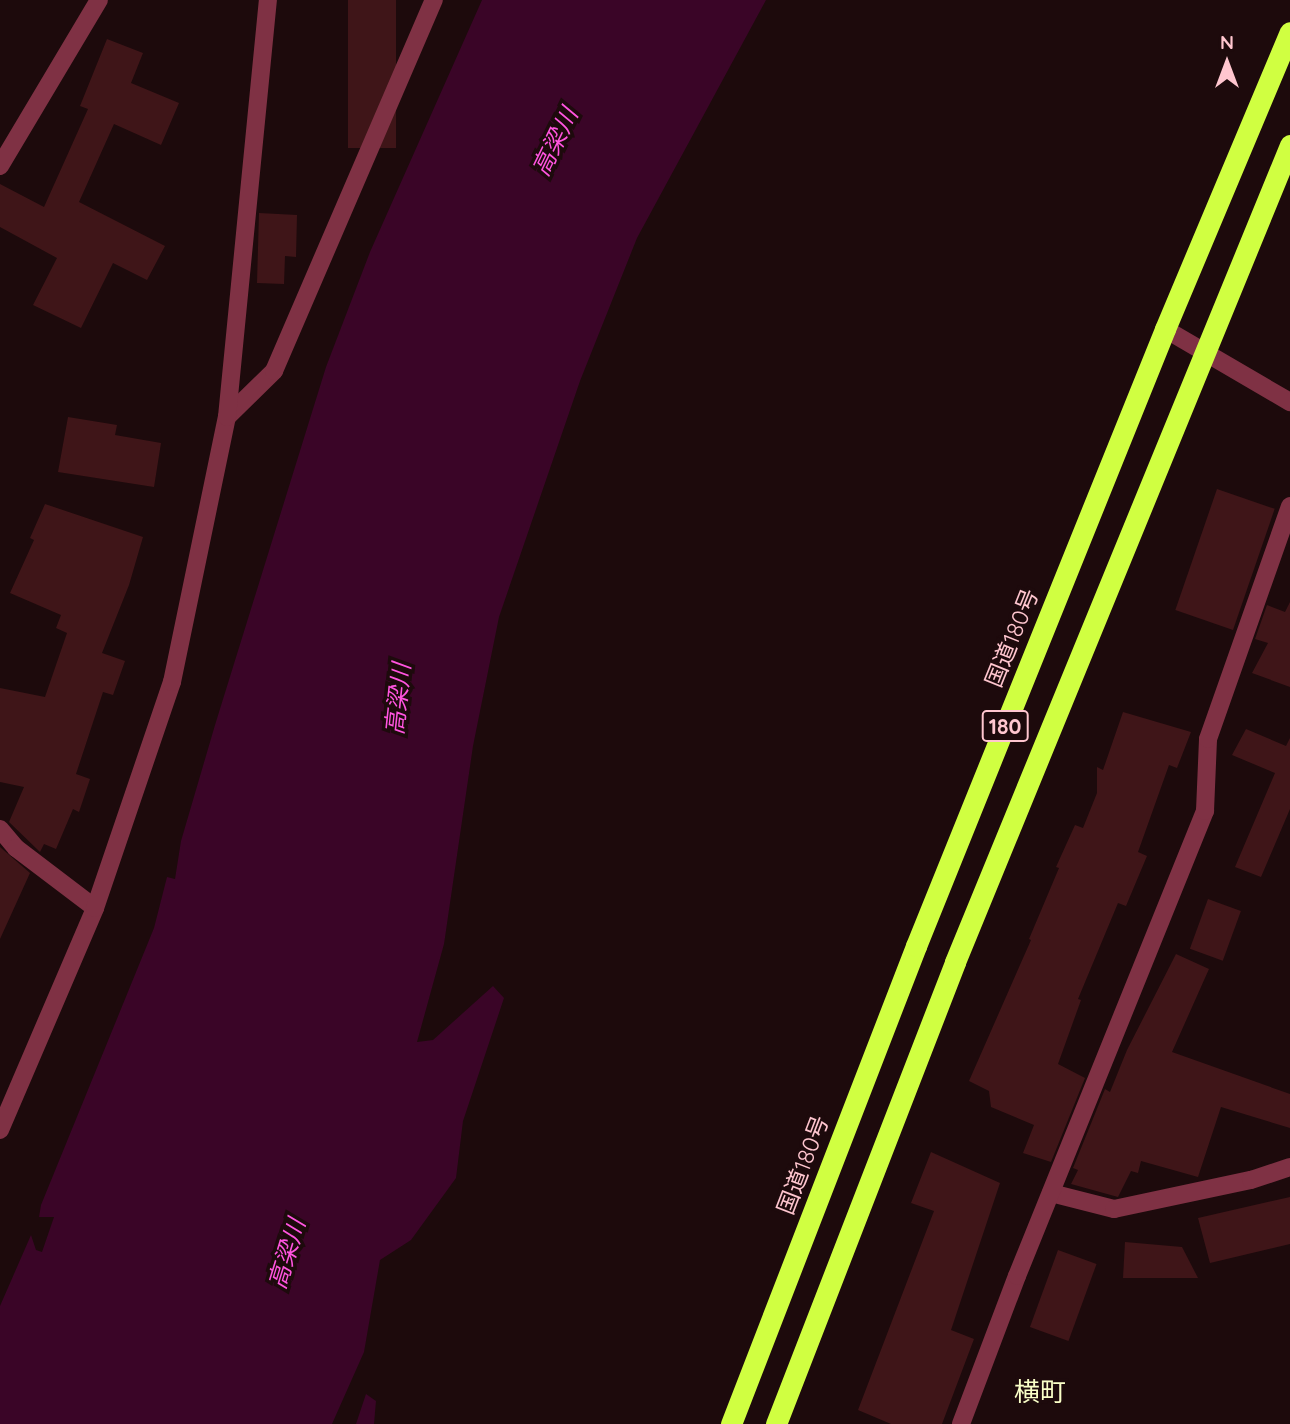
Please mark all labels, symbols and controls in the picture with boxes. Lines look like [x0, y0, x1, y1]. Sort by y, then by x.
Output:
north arrow [1192, 28, 1262, 98]
text: N [1220, 30, 1234, 54]
water label: 高梁川 [526, 103, 584, 181]
street label: 国道180号 [980, 585, 1044, 691]
water label: 高梁川 [380, 662, 416, 736]
road number: 180 [981, 708, 1030, 744]
street label: 国道180号 [772, 1112, 834, 1218]
water label: 高梁川 [263, 1215, 311, 1293]
district label: 横町 [1014, 1376, 1066, 1408]

